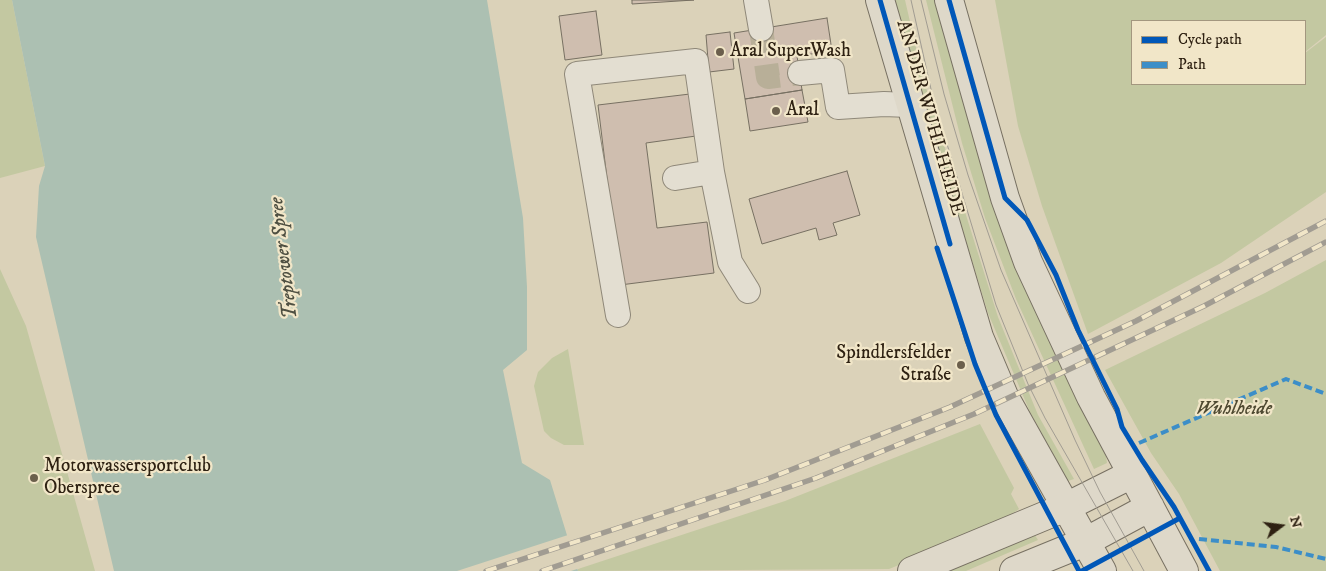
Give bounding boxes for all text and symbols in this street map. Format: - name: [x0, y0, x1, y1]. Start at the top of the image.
- street label: AN DER WUHLHEIDE: [890, 18, 968, 218]
- legend: [1131, 20, 1306, 85]
- text: Cycle path: [1178, 30, 1242, 49]
- place label: Aral SuperWash: [730, 41, 851, 63]
- marker: Aral SuperWash: [714, 46, 726, 58]
- text: Path: [1178, 55, 1206, 74]
- place label: Aral: [786, 100, 819, 122]
- marker: Aral: [770, 105, 782, 117]
- water label: Treptower Spree: [266, 196, 304, 320]
- place label: Spindlersfelder Straße: [836, 343, 951, 387]
- marker: Spindlersfelder Straße: [955, 359, 967, 371]
- park label: Wuhlheide: [1196, 399, 1272, 421]
- place label: Motorwassersportclub Oberspree: [44, 456, 211, 500]
- marker: Motorwassersportclub Oberspree: [28, 472, 40, 484]
- north arrow: [1256, 501, 1306, 551]
- text: N: [1285, 514, 1306, 530]

